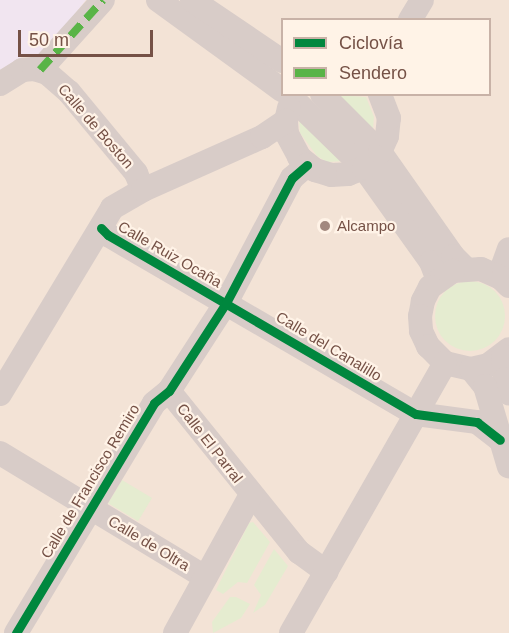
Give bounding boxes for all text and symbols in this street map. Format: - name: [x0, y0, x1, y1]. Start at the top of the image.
- scale bar: [21, 18, 156, 56]
- legend: [281, 18, 491, 96]
- text: 50 m: [29, 30, 69, 50]
- text: Ciclovía: [339, 33, 403, 53]
- text: Sendero: [339, 63, 407, 83]
- street label: Calle de Boston: [54, 80, 138, 172]
- street label: Calle Ruiz Ocaña: [115, 217, 225, 291]
- place label: Alcampo: [337, 217, 395, 235]
- marker: Alcampo: [318, 219, 332, 233]
- street label: Calle del Canalillo: [273, 307, 385, 385]
- street label: Calle El Parral: [173, 400, 247, 486]
- street label: Calle de Francisco Remiro: [37, 401, 143, 561]
- street label: Calle de Oltra: [105, 512, 193, 574]

